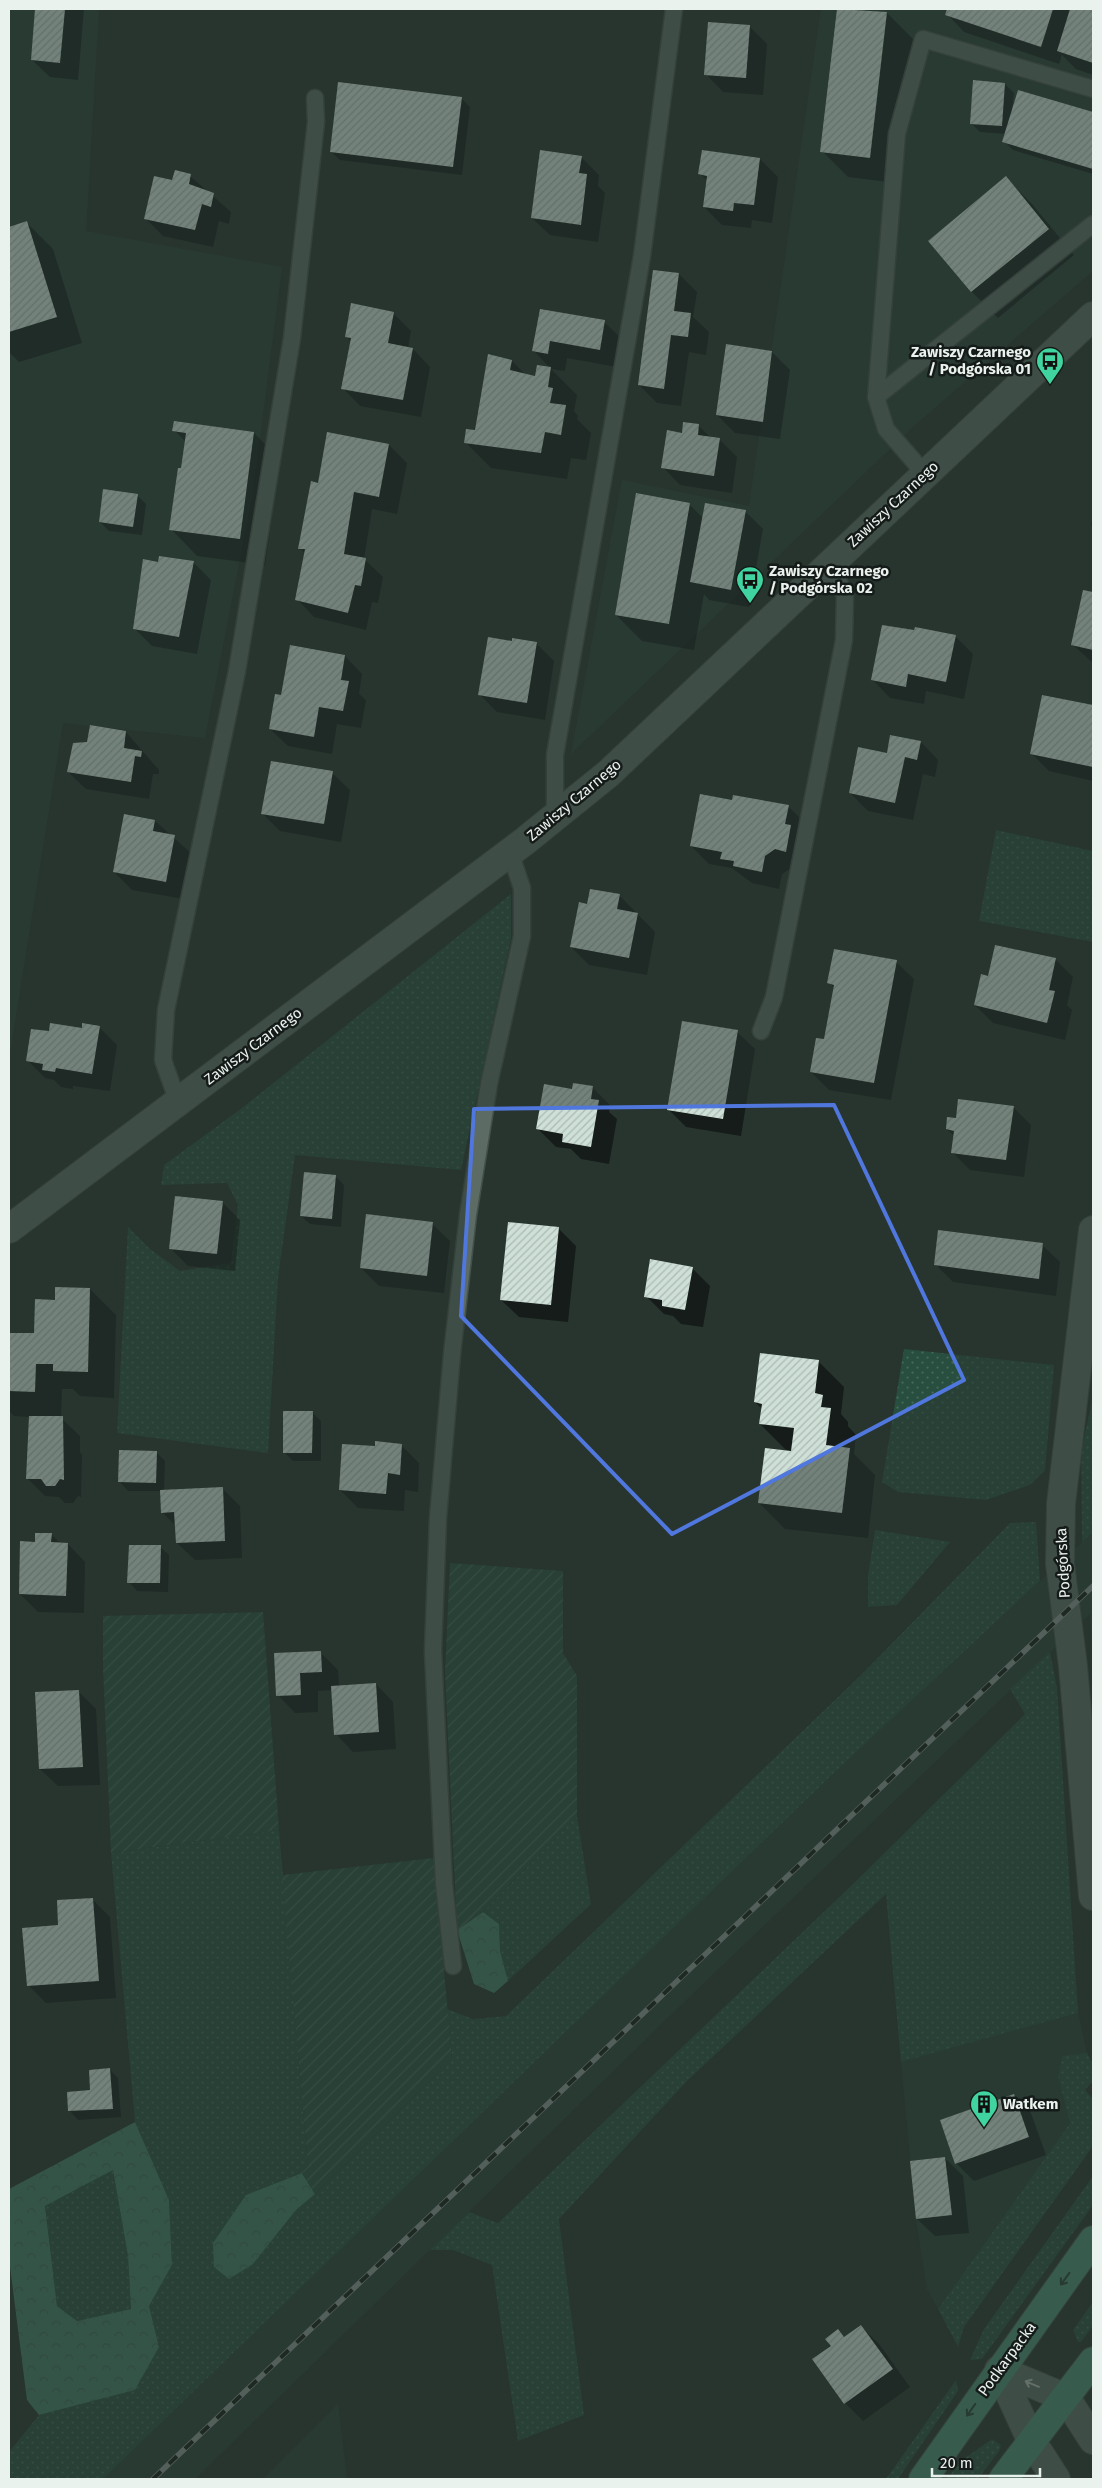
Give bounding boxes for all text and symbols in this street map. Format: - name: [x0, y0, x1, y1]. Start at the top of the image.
- place label: Zawiszy Czarnego / Podgórska 01: [911, 343, 1031, 378]
- bus stop icon: Zawiszy Czarnego / Podgórska 01: [1035, 346, 1065, 385]
- street label: Zawiszy Czarnego: [844, 457, 942, 551]
- place label: Zawiszy Czarnego / Podgórska 02: [769, 562, 889, 597]
- bus stop icon: Zawiszy Czarnego / Podgórska 02: [735, 565, 765, 604]
- street label: Zawiszy Czarnego: [523, 755, 625, 845]
- street label: Zawiszy Czarnego: [201, 1003, 305, 1089]
- street label: Podgórska: [1052, 1527, 1074, 1599]
- building icon: Watkem: [969, 2089, 999, 2128]
- place label: Watkem: [1003, 2095, 1058, 2113]
- one-way arrow: [1059, 2272, 1070, 2285]
- street label: Podkarpacka: [974, 2318, 1040, 2400]
- one-way arrow: [1025, 2378, 1040, 2388]
- one-way arrow: [966, 2402, 976, 2416]
- scale bar: [932, 2446, 1040, 2478]
- text: 20 m: [940, 2454, 973, 2472]

